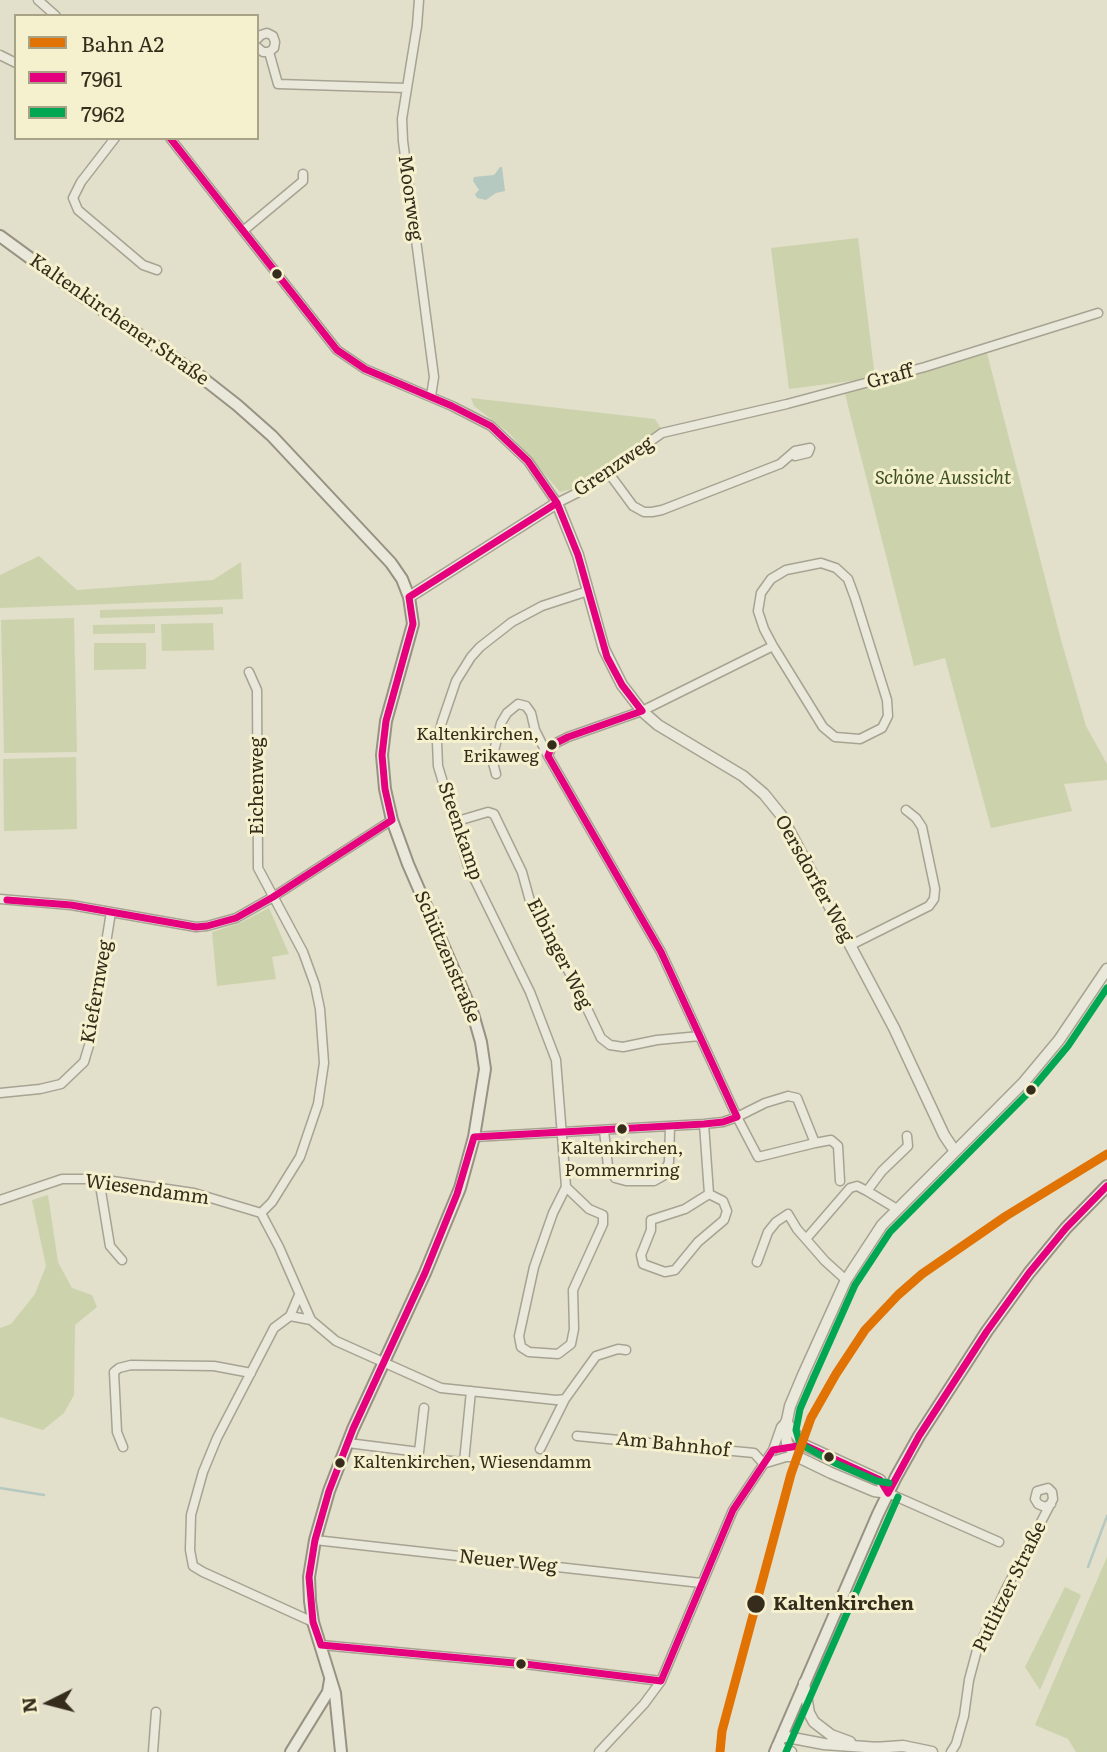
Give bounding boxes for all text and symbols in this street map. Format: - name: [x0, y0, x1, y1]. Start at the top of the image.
- legend: [14, 14, 259, 140]
- text: Bahn A2: [81, 27, 164, 58]
- text: 7961: [81, 62, 122, 93]
- text: 7962: [81, 97, 125, 128]
- street label: Moorweg: [393, 154, 427, 242]
- street label: Kaltenkirchener Straße: [25, 249, 213, 391]
- unlabelled marker: [270, 267, 284, 281]
- street label: Graff: [864, 360, 916, 394]
- street label: Grenzweg: [570, 432, 658, 502]
- park label: Schöne Aussicht: [875, 467, 1011, 489]
- place label: Kaltenkirchen, Erikaweg: [416, 725, 539, 765]
- street label: Eichenweg: [246, 737, 268, 835]
- marker: Kaltenkirchen, Erikaweg: [545, 738, 559, 752]
- street label: Steenkamp: [433, 779, 487, 883]
- street label: Oersdorfer Weg: [770, 811, 858, 947]
- street label: Schützenstraße: [409, 888, 485, 1026]
- street label: Elbinger Weg: [521, 895, 597, 1013]
- street label: Kiefernweg: [77, 938, 117, 1046]
- unlabelled marker: [1024, 1083, 1038, 1097]
- marker: Kaltenkirchen, Pommernring: [615, 1122, 629, 1136]
- place label: Kaltenkirchen, Pommernring: [561, 1139, 683, 1179]
- street label: Wiesendamm: [83, 1170, 211, 1210]
- street label: Am Bahnhof: [615, 1428, 731, 1462]
- unlabelled marker: [822, 1450, 836, 1464]
- place label: Kaltenkirchen, Wiesendamm: [353, 1453, 591, 1473]
- marker: Kaltenkirchen, Wiesendamm: [333, 1456, 347, 1470]
- street label: Putlitzer Straße: [969, 1518, 1051, 1656]
- street label: Neuer Weg: [458, 1546, 558, 1578]
- marker: Kaltenkirchen: [745, 1593, 767, 1615]
- place label: Kaltenkirchen: [773, 1593, 914, 1615]
- unlabelled marker: [514, 1657, 528, 1671]
- north arrow: [14, 1668, 84, 1738]
- text: N: [13, 1696, 43, 1715]

